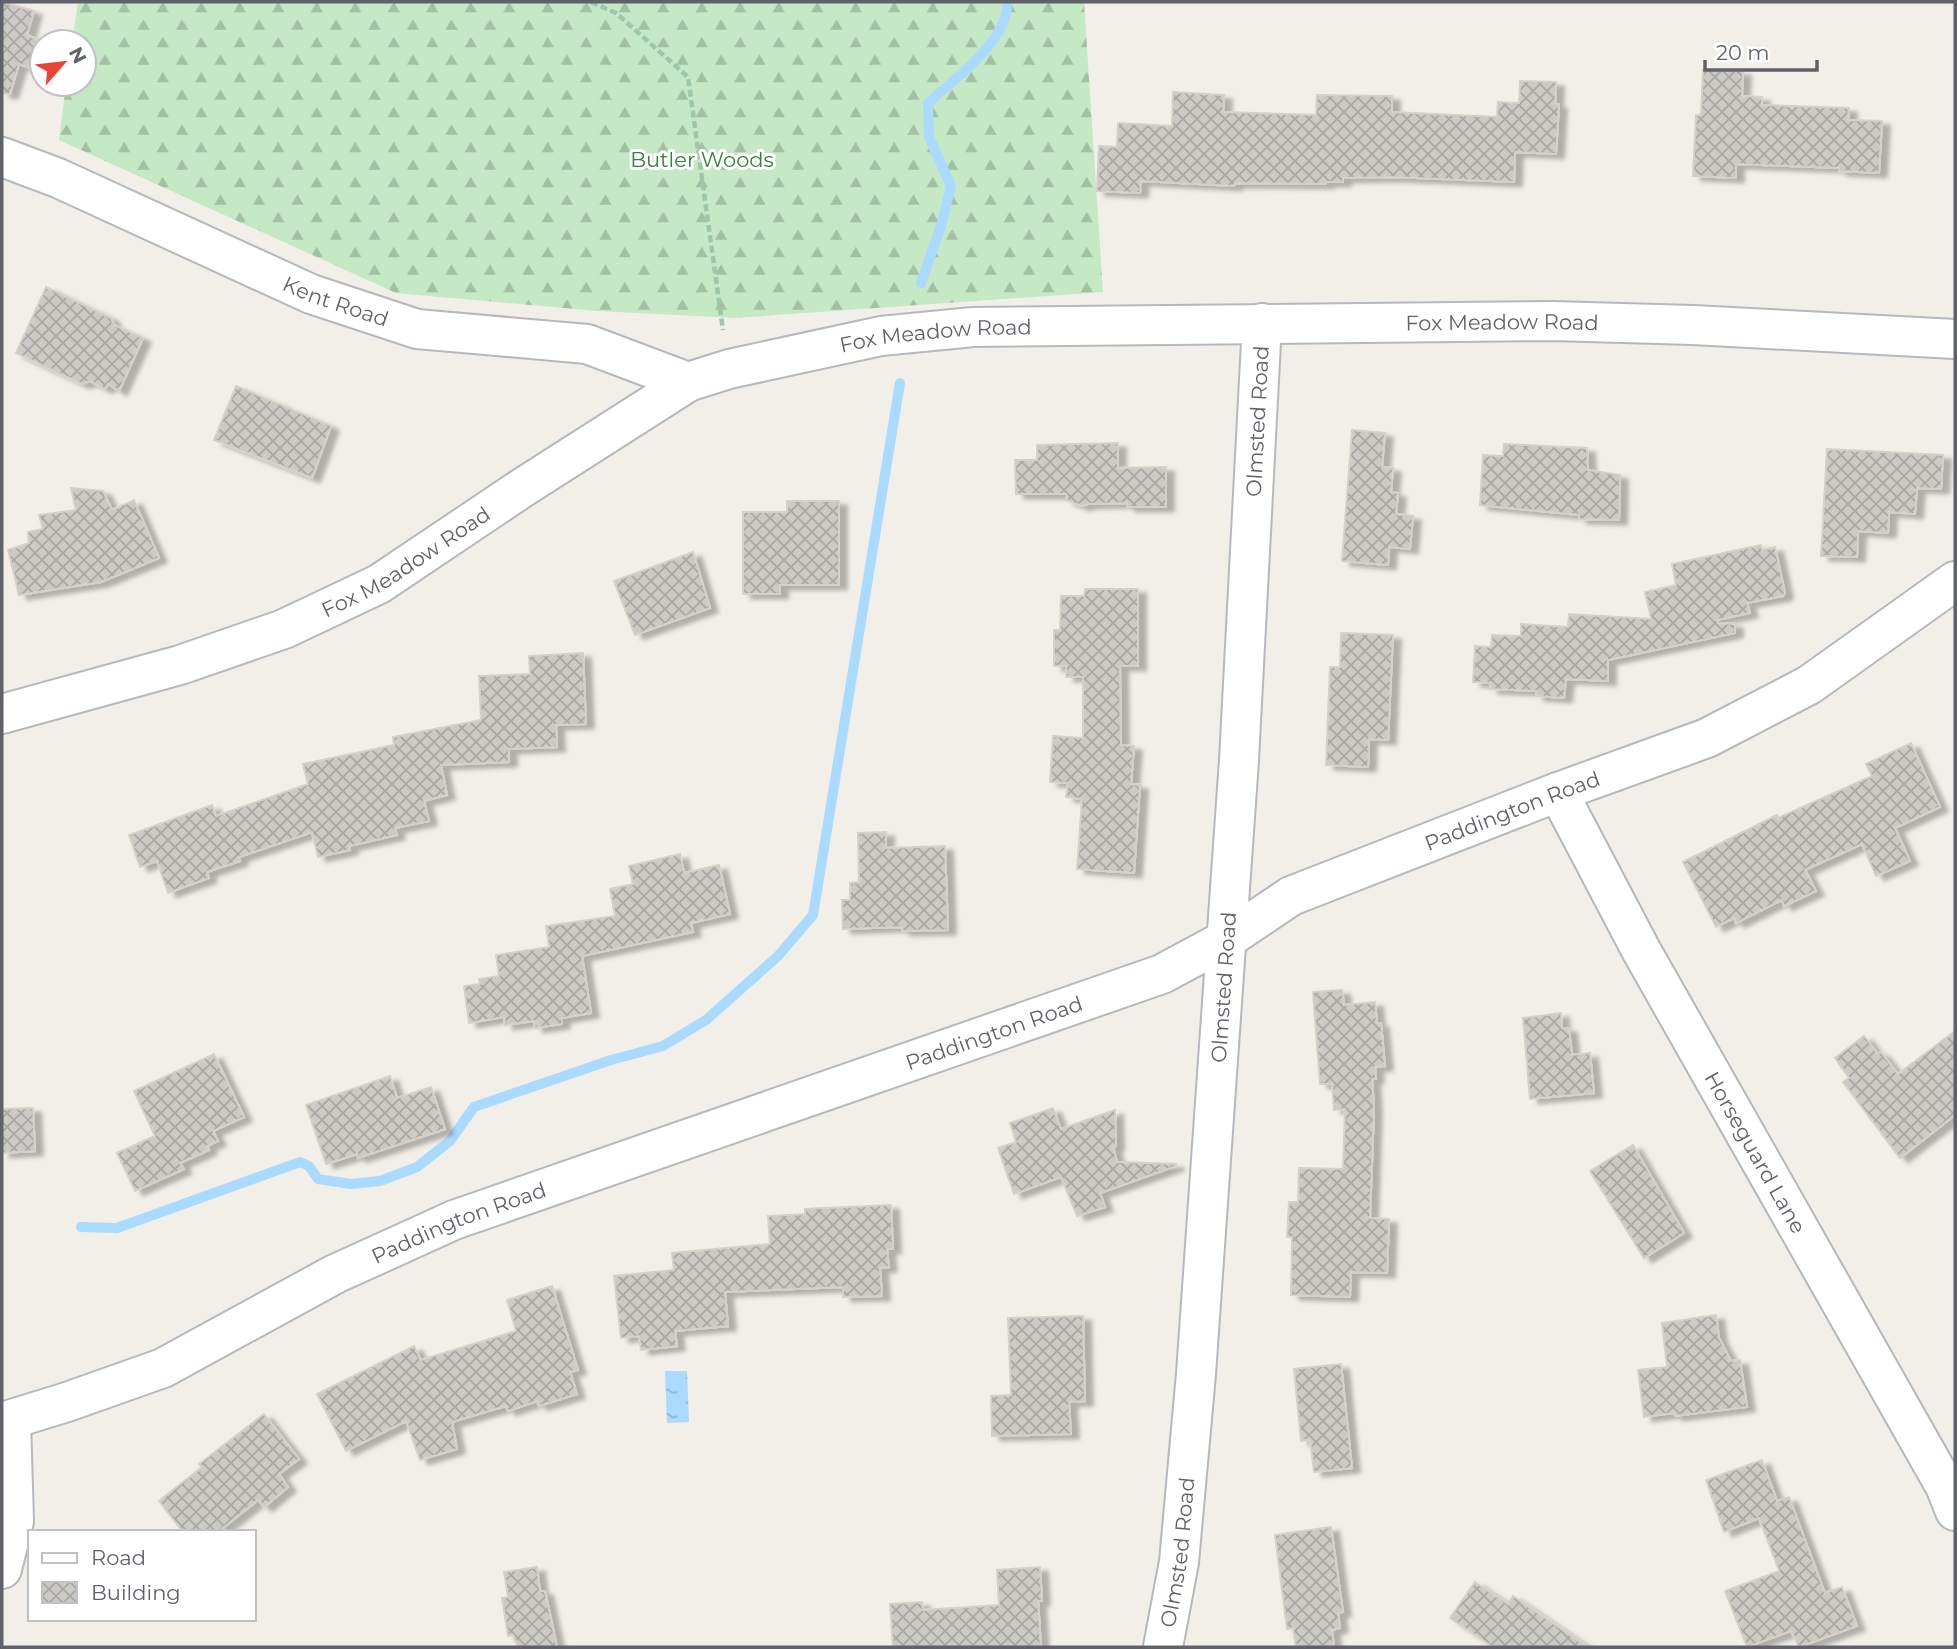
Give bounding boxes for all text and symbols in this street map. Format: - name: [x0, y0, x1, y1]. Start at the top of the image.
- north arrow: [28, 28, 98, 98]
- scale bar: [1705, 28, 1817, 72]
- text: 20 m: [1716, 40, 1770, 65]
- text: N: [64, 43, 91, 67]
- park label: Butler Woods: [630, 147, 774, 172]
- street label: Kent Road: [279, 270, 392, 331]
- street label: Fox Meadow Road: [1405, 308, 1599, 335]
- street label: Fox Meadow Road: [837, 314, 1032, 357]
- street label: Olmsted Road: [1240, 345, 1273, 497]
- street label: Fox Meadow Road: [317, 501, 495, 622]
- street label: Paddington Road: [1421, 765, 1603, 855]
- street label: Olmsted Road: [1205, 911, 1241, 1064]
- street label: Paddington Road: [902, 990, 1086, 1075]
- street label: Horseguard Lane: [1700, 1067, 1811, 1238]
- street label: Paddington Road: [367, 1177, 549, 1268]
- street label: Olmsted Road: [1154, 1476, 1199, 1629]
- legend: [28, 1530, 256, 1621]
- text: Road: [91, 1545, 146, 1570]
- text: Building: [91, 1580, 181, 1605]

